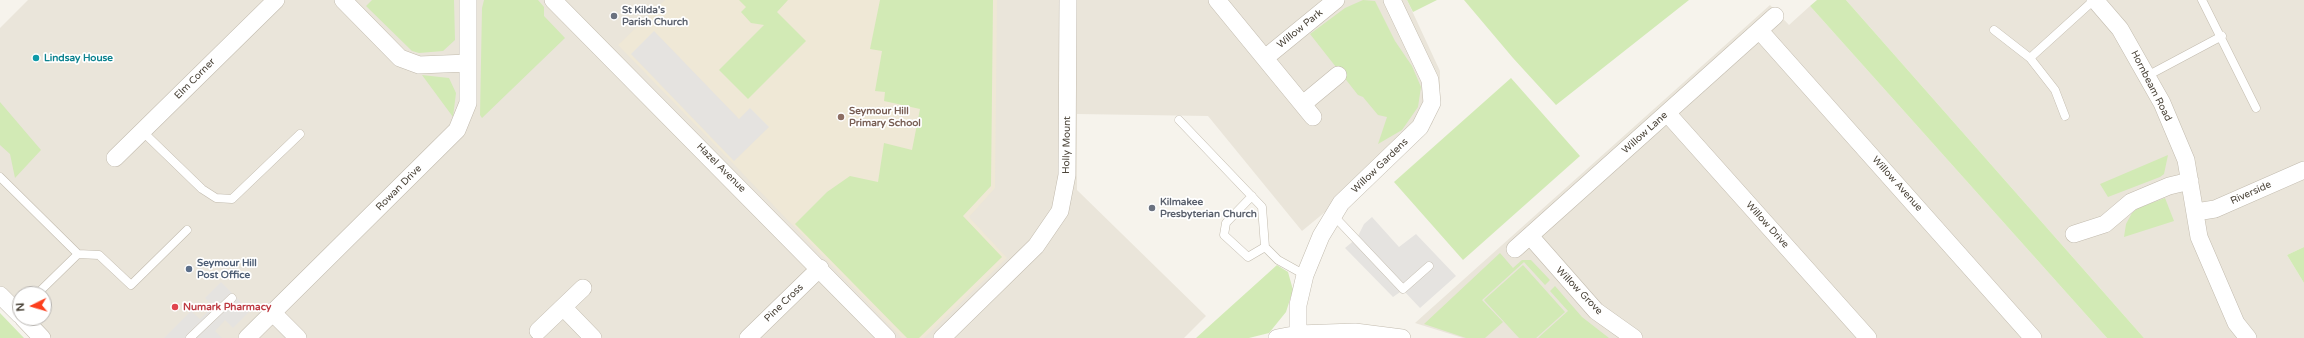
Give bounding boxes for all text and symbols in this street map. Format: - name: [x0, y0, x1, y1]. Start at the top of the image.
- place label: St Kilda's Parish Church: [622, 4, 688, 28]
- street label: Willow Park: [1275, 7, 1325, 51]
- marker: St Kilda's Parish Church: [609, 11, 619, 21]
- street label: Hornbeam Road: [2128, 49, 2174, 123]
- place label: Lindsay House: [44, 52, 113, 64]
- marker: Lindsay House: [31, 53, 41, 63]
- street label: Elm Corner: [172, 56, 218, 102]
- place label: Seymour Hill Primary School: [849, 105, 921, 128]
- street label: Willow Lane: [1620, 109, 1670, 157]
- marker: Seymour Hill Primary School: [836, 112, 846, 122]
- street label: Holly Mount: [1060, 116, 1074, 174]
- street label: Willow Gardens: [1349, 136, 1411, 196]
- street label: Hazel Avenue: [694, 141, 748, 195]
- street label: Willow Avenue: [1869, 154, 1925, 214]
- street label: Rowan Drive: [374, 163, 424, 213]
- street label: Riverside: [2229, 179, 2273, 207]
- place label: Kilmakee Presbyterian Church: [1160, 196, 1257, 220]
- street label: Willow Drive: [1743, 199, 1791, 251]
- marker: Kilmakee Presbyterian Church: [1147, 203, 1157, 213]
- place label: Seymour Hill Post Office: [197, 257, 257, 280]
- marker: Seymour Hill Post Office: [184, 264, 194, 274]
- street label: Willow Grove: [1553, 264, 1605, 318]
- street label: Pine Cross: [762, 281, 806, 325]
- north arrow: [12, 286, 52, 326]
- place label: Numark Pharmacy: [183, 301, 271, 313]
- text: N: [14, 302, 27, 312]
- marker: Numark Pharmacy: [170, 302, 180, 312]

